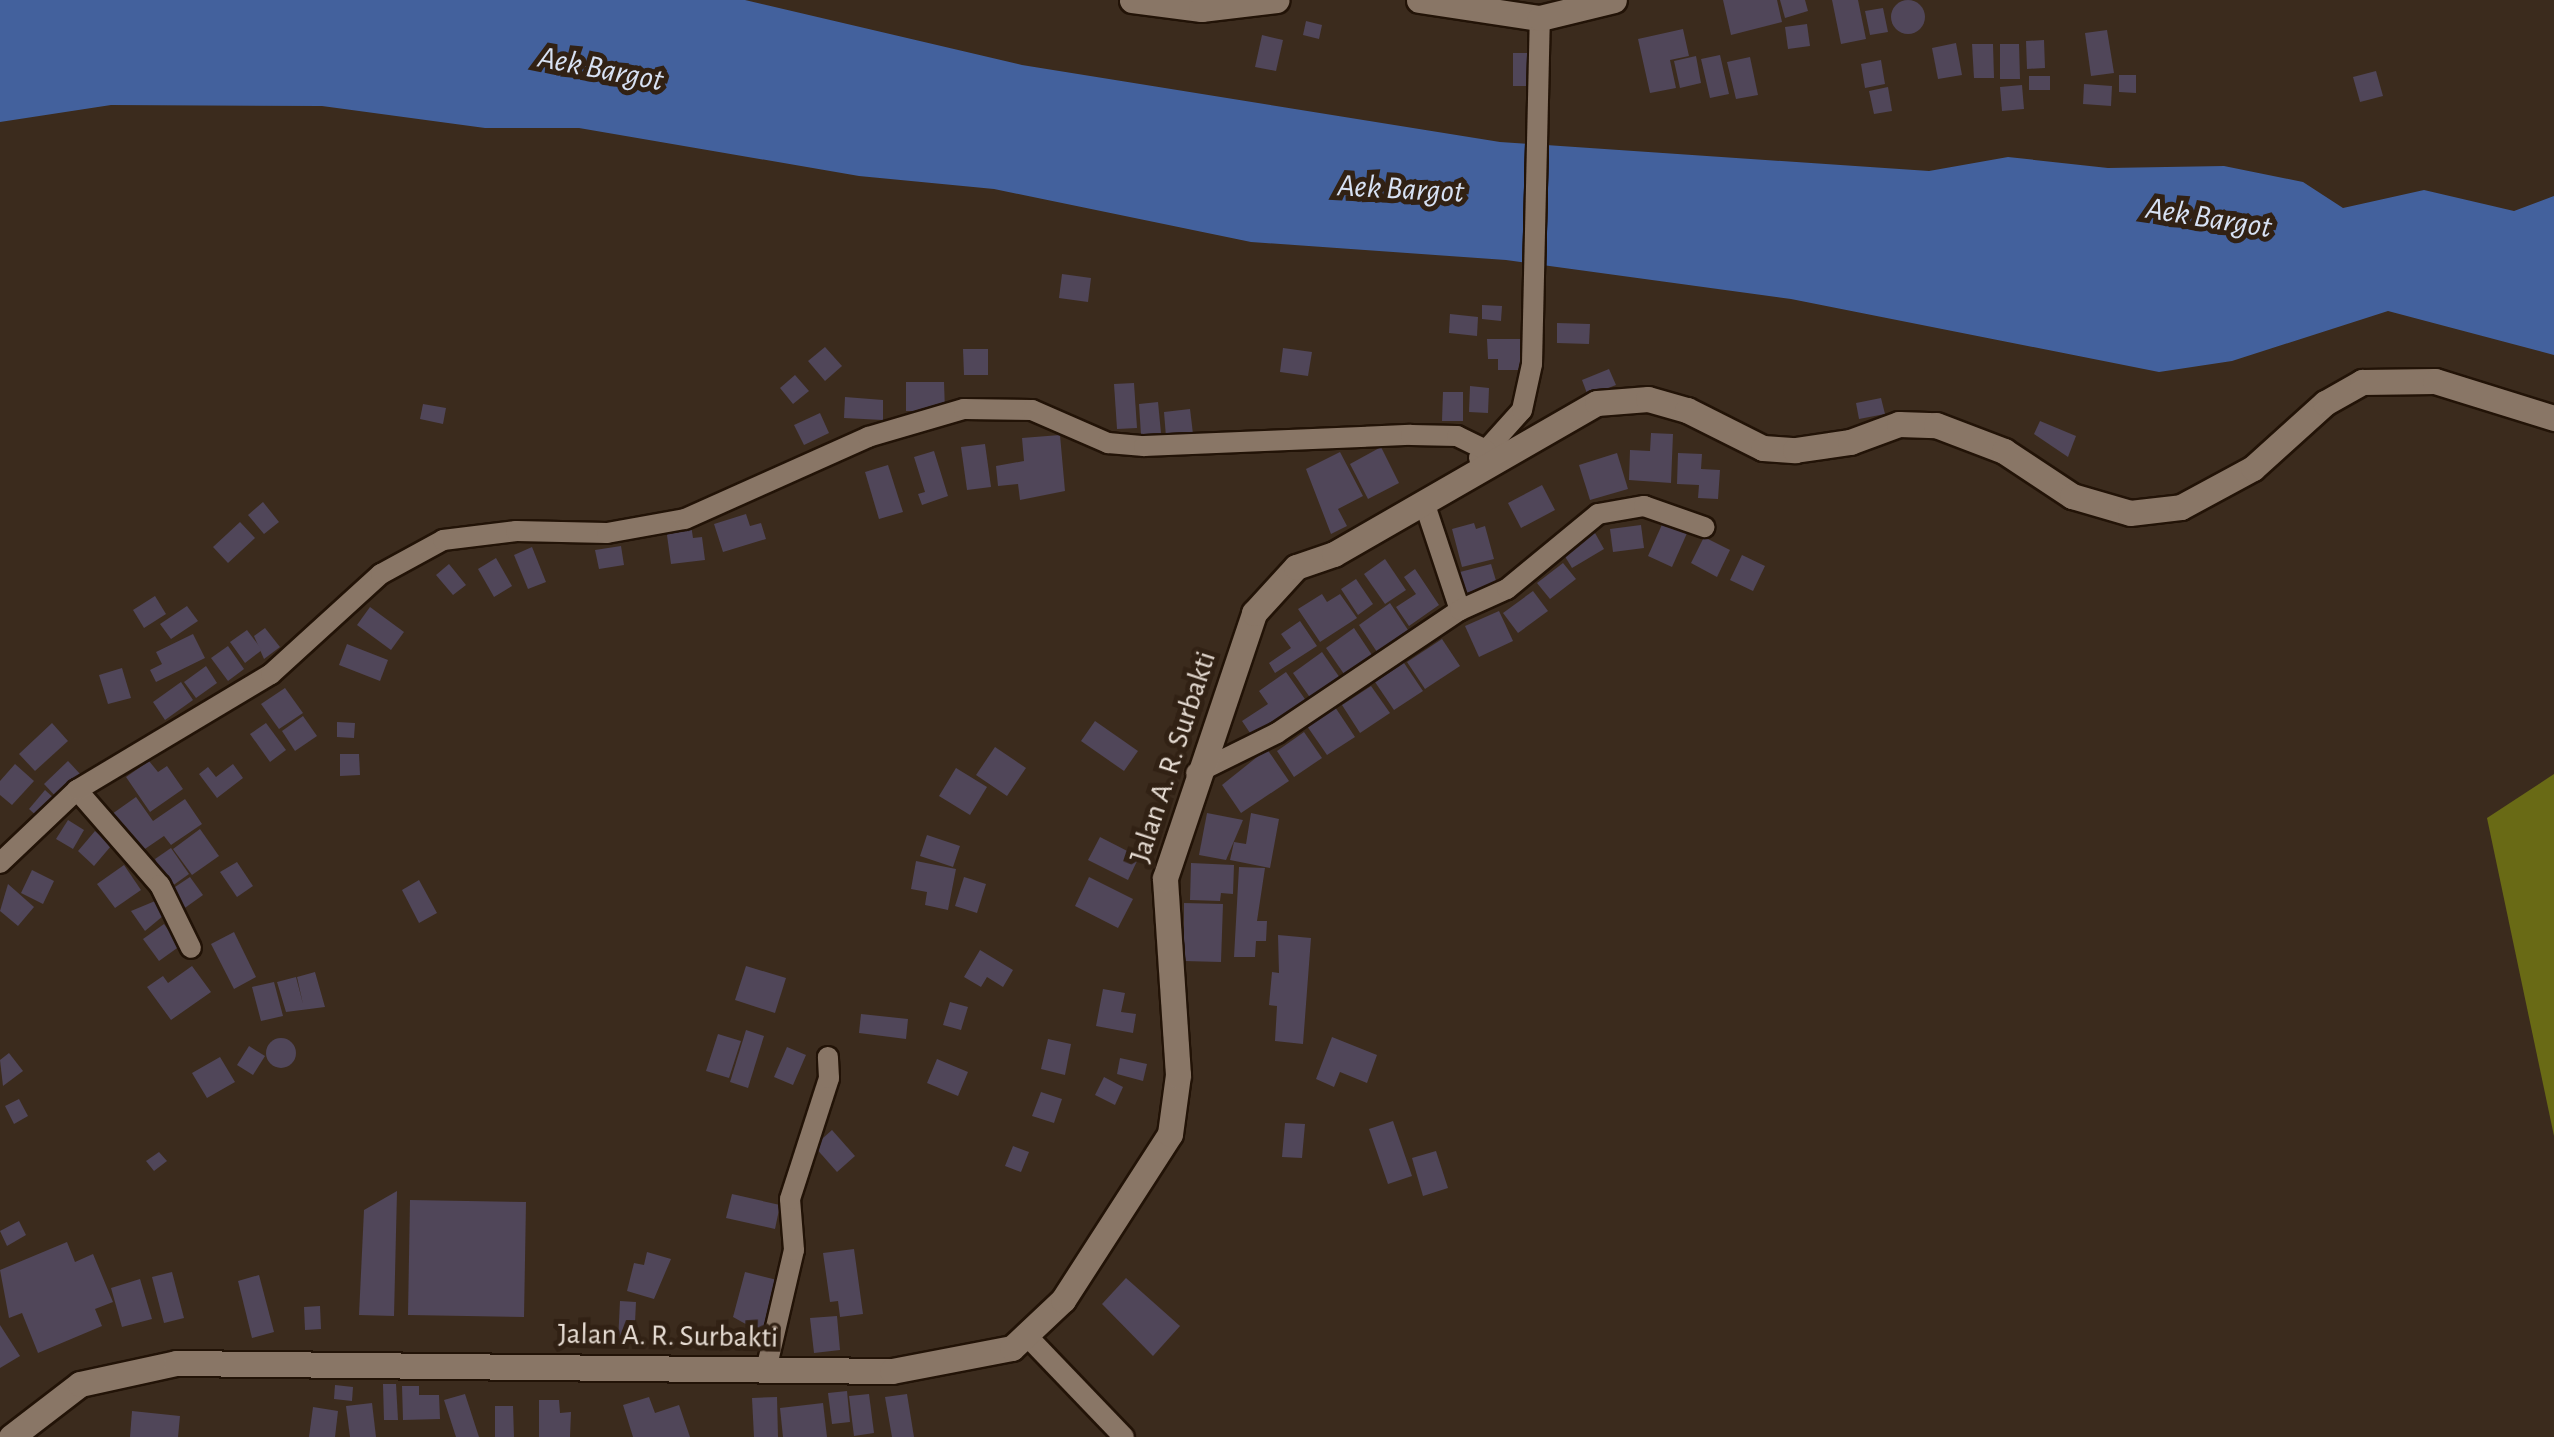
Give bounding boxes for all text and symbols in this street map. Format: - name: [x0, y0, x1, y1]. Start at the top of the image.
- water label: Aek Bargot: [535, 38, 667, 100]
- water label: Aek Bargot: [1337, 167, 1465, 211]
- water label: Aek Bargot: [2143, 189, 2275, 247]
- street label: Jalan A. R. Surbakti: [1122, 647, 1224, 867]
- street label: Jalan A. R. Surbakti: [558, 1316, 778, 1356]

